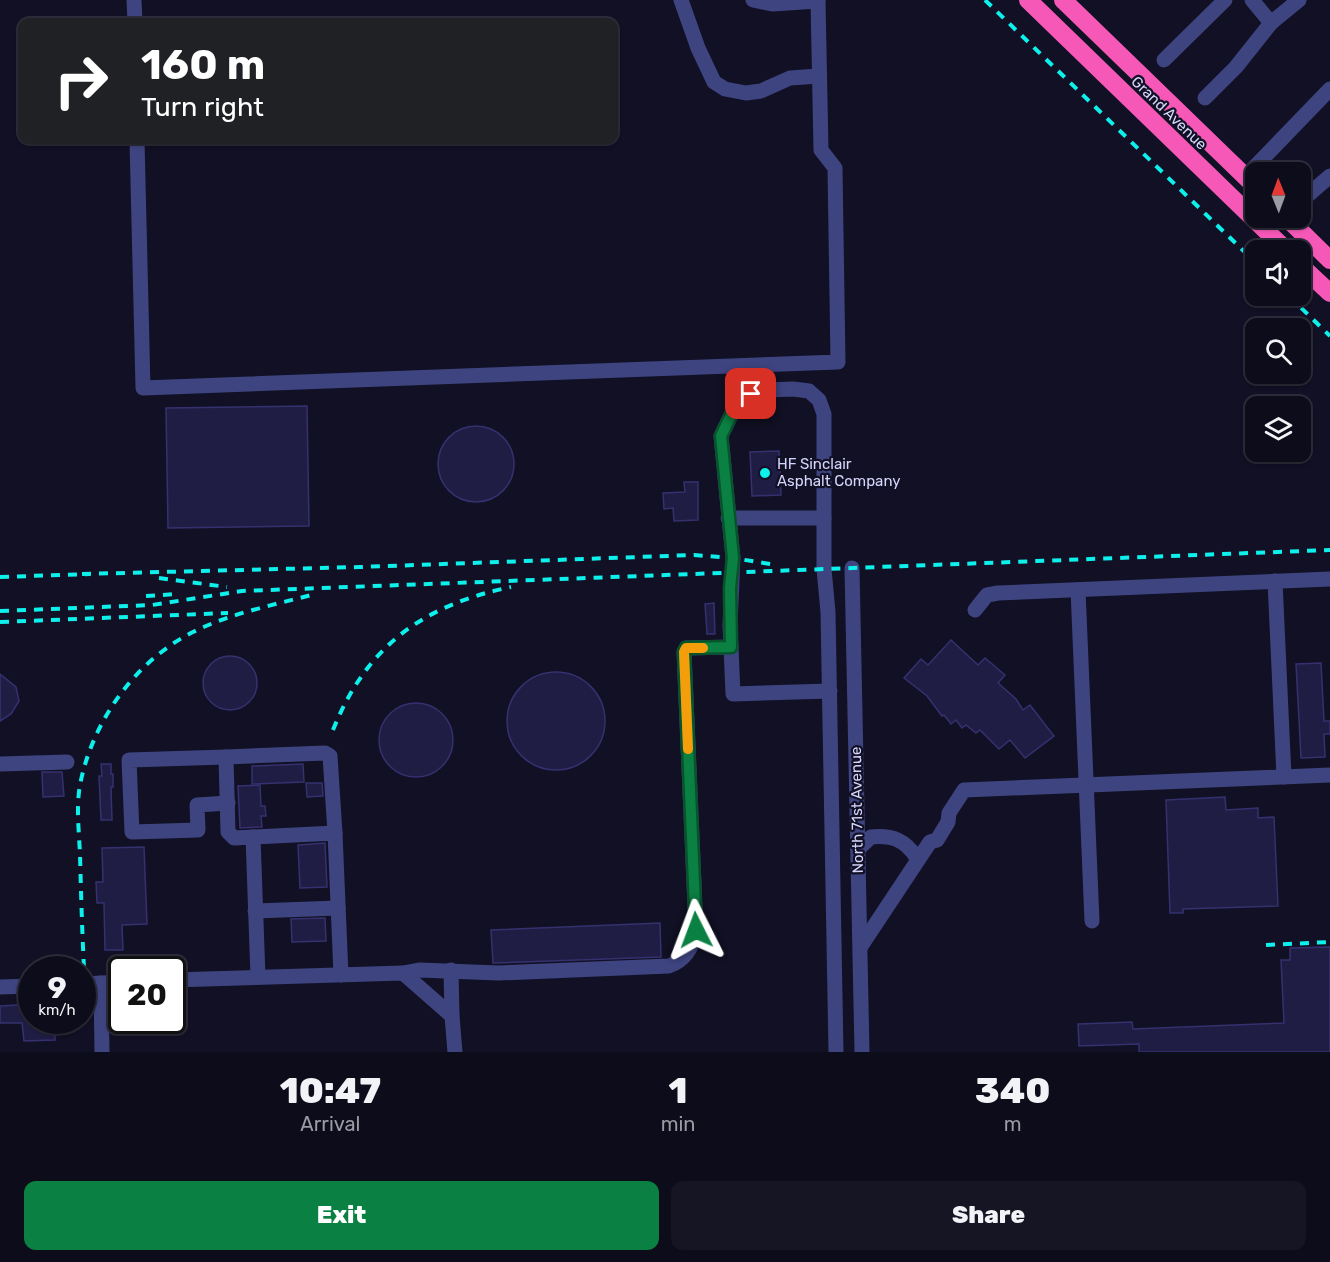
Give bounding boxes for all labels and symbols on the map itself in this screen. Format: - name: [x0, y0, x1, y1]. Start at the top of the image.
- street label: Grand Avenue: [1128, 73, 1210, 153]
- north arrow: [1245, 162, 1311, 228]
- pin: [725, 368, 776, 419]
- place label: HF Sinclair Asphalt Company: [777, 455, 901, 490]
- marker: HF Sinclair Asphalt Company: [758, 466, 772, 480]
- street label: North 71st Avenue: [847, 746, 867, 874]
- position arrow: [664, 898, 728, 962]
- speed limit sign: 20: [108, 956, 186, 1034]

